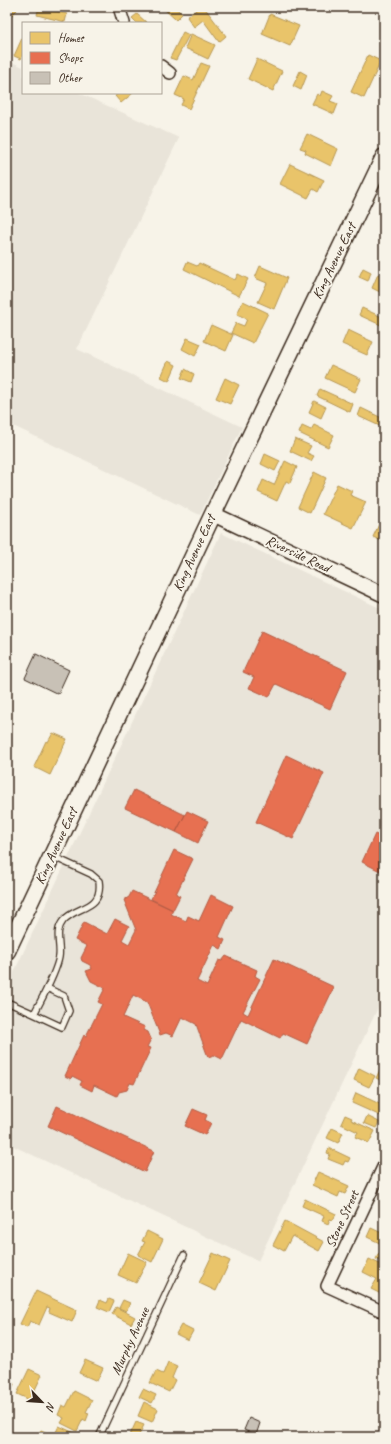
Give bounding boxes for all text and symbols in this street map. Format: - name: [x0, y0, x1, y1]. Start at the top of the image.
- legend: [22, 22, 162, 94]
- text: Homes: [58, 30, 85, 46]
- text: Shops: [58, 50, 83, 66]
- text: Other: [58, 70, 84, 86]
- street label: King Avenue East: [308, 218, 361, 302]
- street label: King Avenue East: [169, 510, 220, 594]
- street label: Riverside Road: [263, 532, 335, 577]
- street label: King Avenue East: [31, 803, 82, 887]
- street label: Stone Street: [321, 1186, 363, 1250]
- street label: Murphy Avenue: [107, 1303, 154, 1377]
- north arrow: [22, 1382, 62, 1422]
- text: N: [42, 1400, 59, 1414]

